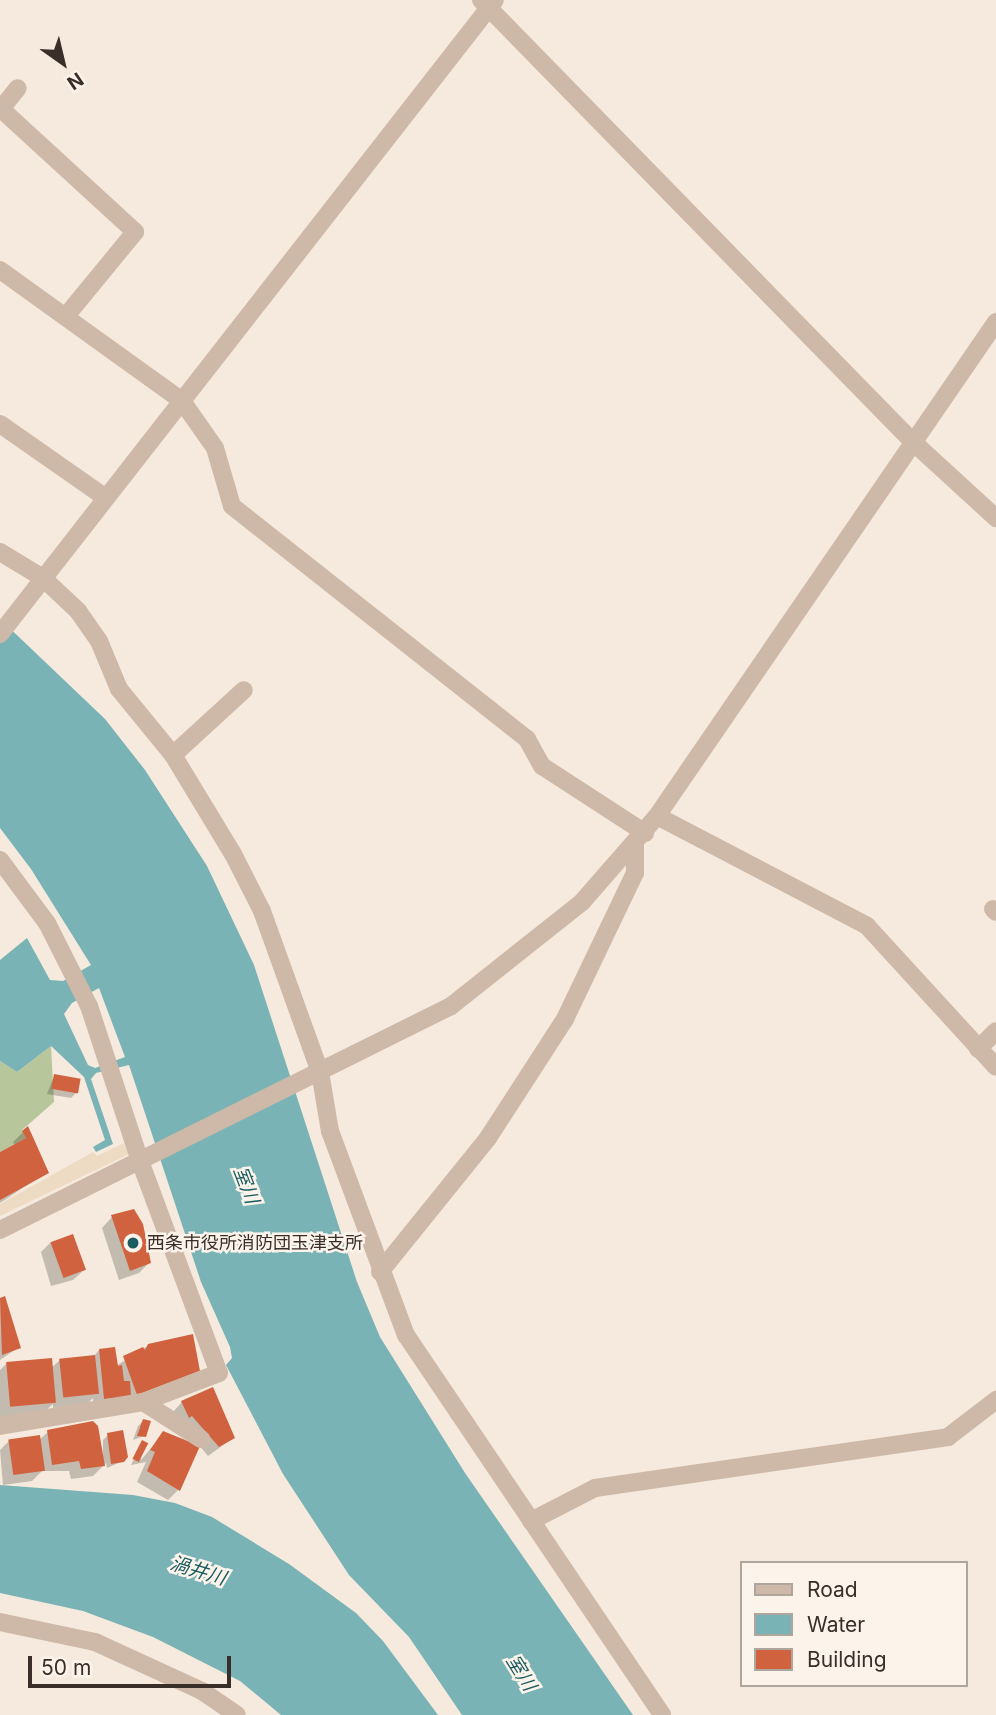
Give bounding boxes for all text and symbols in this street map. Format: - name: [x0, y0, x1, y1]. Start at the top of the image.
- north arrow: [28, 28, 98, 98]
- text: N: [63, 67, 87, 94]
- water label: 室川: [229, 1163, 263, 1207]
- place label: 西条市役所消防団玉津支所: [147, 1232, 363, 1254]
- marker: 西条市役所消防団玉津支所: [125, 1235, 141, 1251]
- water label: 渦井川: [167, 1552, 229, 1590]
- legend: [740, 1561, 968, 1687]
- text: Road: [807, 1577, 858, 1602]
- text: Water: [807, 1612, 865, 1637]
- scale bar: [32, 1642, 234, 1686]
- text: Building: [807, 1647, 887, 1672]
- water label: 室川: [501, 1651, 541, 1695]
- text: 50 m: [41, 1655, 91, 1680]

